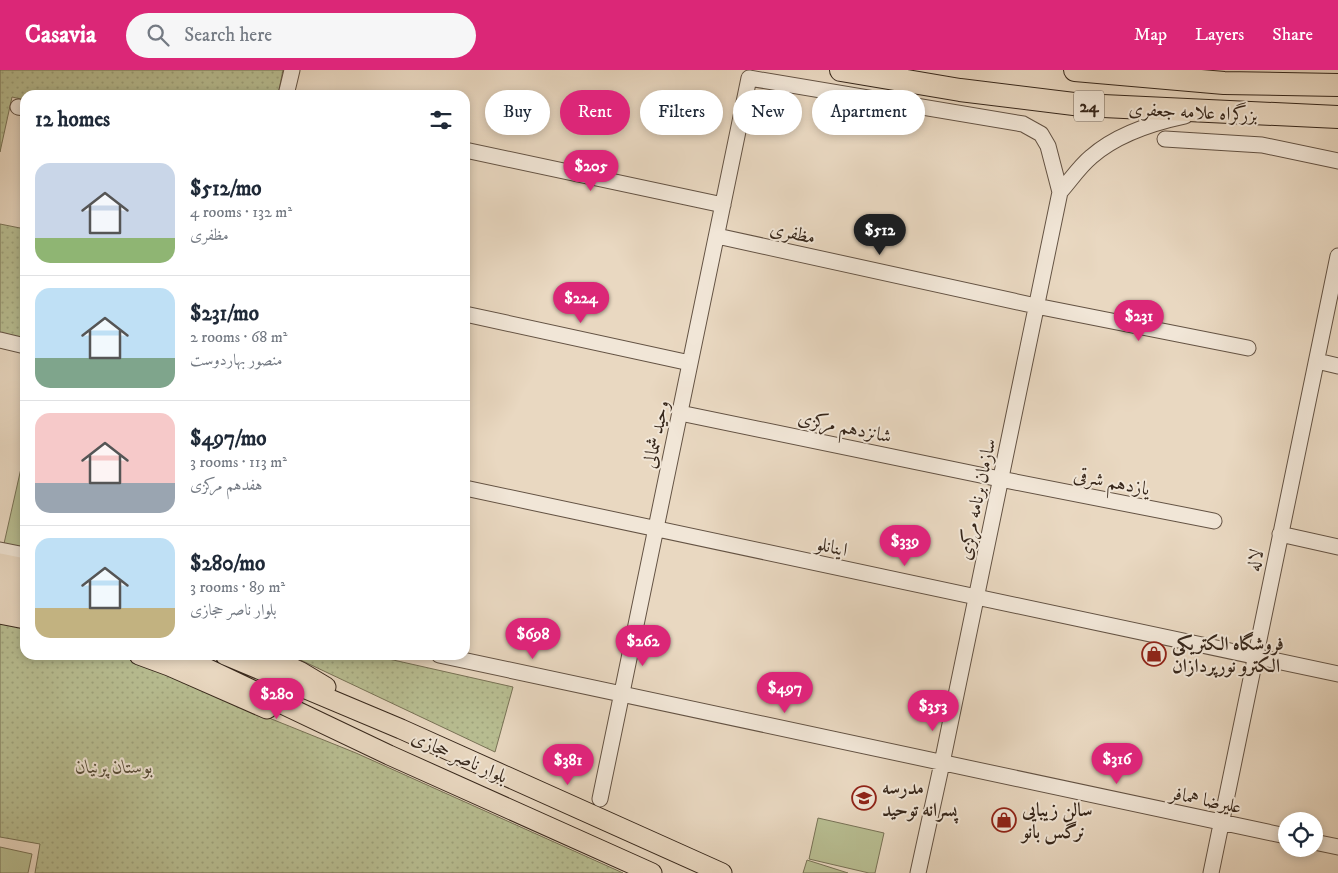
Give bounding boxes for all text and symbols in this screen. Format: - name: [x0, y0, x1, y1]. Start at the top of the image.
- search box: [126, 13, 476, 58]
- text: Casavia: [25, 20, 96, 50]
- icon: search: [144, 21, 172, 49]
- text: Search here: [184, 24, 272, 47]
- text: Map: [1134, 24, 1167, 46]
- text: Layers: [1195, 24, 1244, 46]
- text: Share: [1272, 24, 1313, 46]
- chip: Buy: [485, 90, 550, 135]
- chip: Rent: [560, 90, 630, 135]
- chip: Filters: [640, 90, 723, 135]
- chip: New: [733, 90, 802, 135]
- chip: Apartment: [812, 90, 925, 135]
- road number: 24: [1074, 90, 1104, 122]
- street label: بزرگراه علامه جعفری: [1128, 96, 1259, 127]
- icon: filters: [427, 106, 455, 134]
- text: 12 homes: [35, 107, 110, 133]
- pin: $205: [561, 150, 621, 192]
- text: $205: [574, 156, 608, 176]
- text: $512/mo: [190, 176, 262, 202]
- icon: home: [75, 183, 135, 243]
- text: 4 rooms · 132 m²: [190, 202, 292, 222]
- pin: $512: [850, 214, 910, 256]
- street label: مظفری: [768, 217, 818, 250]
- text: $512: [865, 220, 895, 240]
- text: مظفری: [190, 225, 229, 245]
- pin: $224: [551, 282, 611, 324]
- text: $224: [564, 288, 598, 308]
- pin: $231: [1109, 300, 1169, 342]
- text: $231/mo: [190, 301, 259, 327]
- text: $231: [1125, 306, 1153, 326]
- icon: home: [75, 308, 135, 368]
- text: 2 rooms · 68 m²: [190, 327, 287, 347]
- text: منصور بهاردوست: [190, 350, 282, 370]
- street label: وحید شمالی: [638, 398, 675, 470]
- street label: شانزدهم مرکزی: [794, 406, 894, 454]
- text: $497/mo: [190, 426, 267, 452]
- icon: home: [75, 433, 135, 493]
- street label: سازمان برنامه مرکزی: [953, 436, 1003, 562]
- text: 3 rooms · 113 m²: [190, 452, 287, 472]
- street label: یازدهم شرقی: [1070, 464, 1153, 507]
- text: هفدهم مرکزی: [190, 475, 262, 495]
- pin: $339: [875, 524, 935, 567]
- text: $339: [891, 531, 919, 551]
- street label: اینانلو: [812, 532, 850, 562]
- street label: لاله: [1242, 547, 1269, 574]
- text: $280/mo: [190, 551, 265, 577]
- icon: home: [75, 558, 135, 618]
- text: 3 rooms · 89 m²: [190, 577, 285, 597]
- text: بلوار ناصر حجازی: [190, 600, 277, 620]
- pin: $698: [503, 618, 563, 660]
- text: $698: [516, 624, 550, 644]
- pin: $262: [613, 624, 673, 667]
- text: $262: [627, 631, 659, 651]
- place label: فروشگاه الکتریکی الکترو نورپردازان: [1172, 631, 1284, 678]
- shop icon: فروشگاه الکتریکی الکترو نورپردازان: [1141, 641, 1167, 667]
- pin: $497: [755, 672, 815, 714]
- pin: $280: [247, 678, 307, 720]
- text: $497: [768, 678, 802, 698]
- text: $280: [260, 684, 294, 704]
- pin: $353: [903, 690, 963, 732]
- text: $353: [919, 696, 947, 716]
- street label: بلوار ناصر حجازی: [408, 726, 511, 789]
- pin: $316: [1087, 742, 1147, 785]
- pin: $381: [538, 744, 598, 786]
- text: $316: [1103, 749, 1131, 769]
- text: $381: [554, 750, 582, 770]
- park label: بوستان پرنیان: [75, 756, 153, 779]
- place label: مدرسه پسرانه توحید: [882, 777, 959, 824]
- street label: علیرضا همافر: [1166, 781, 1243, 819]
- school or university icon: مدرسه پسرانه توحید: [851, 785, 877, 811]
- place label: سالن زیبایی نرگس بانو: [1020, 799, 1092, 845]
- shop icon: سالن زیبایی نرگس بانو: [991, 807, 1017, 833]
- map controls: [1278, 812, 1323, 857]
- button: locate: [1278, 812, 1323, 857]

